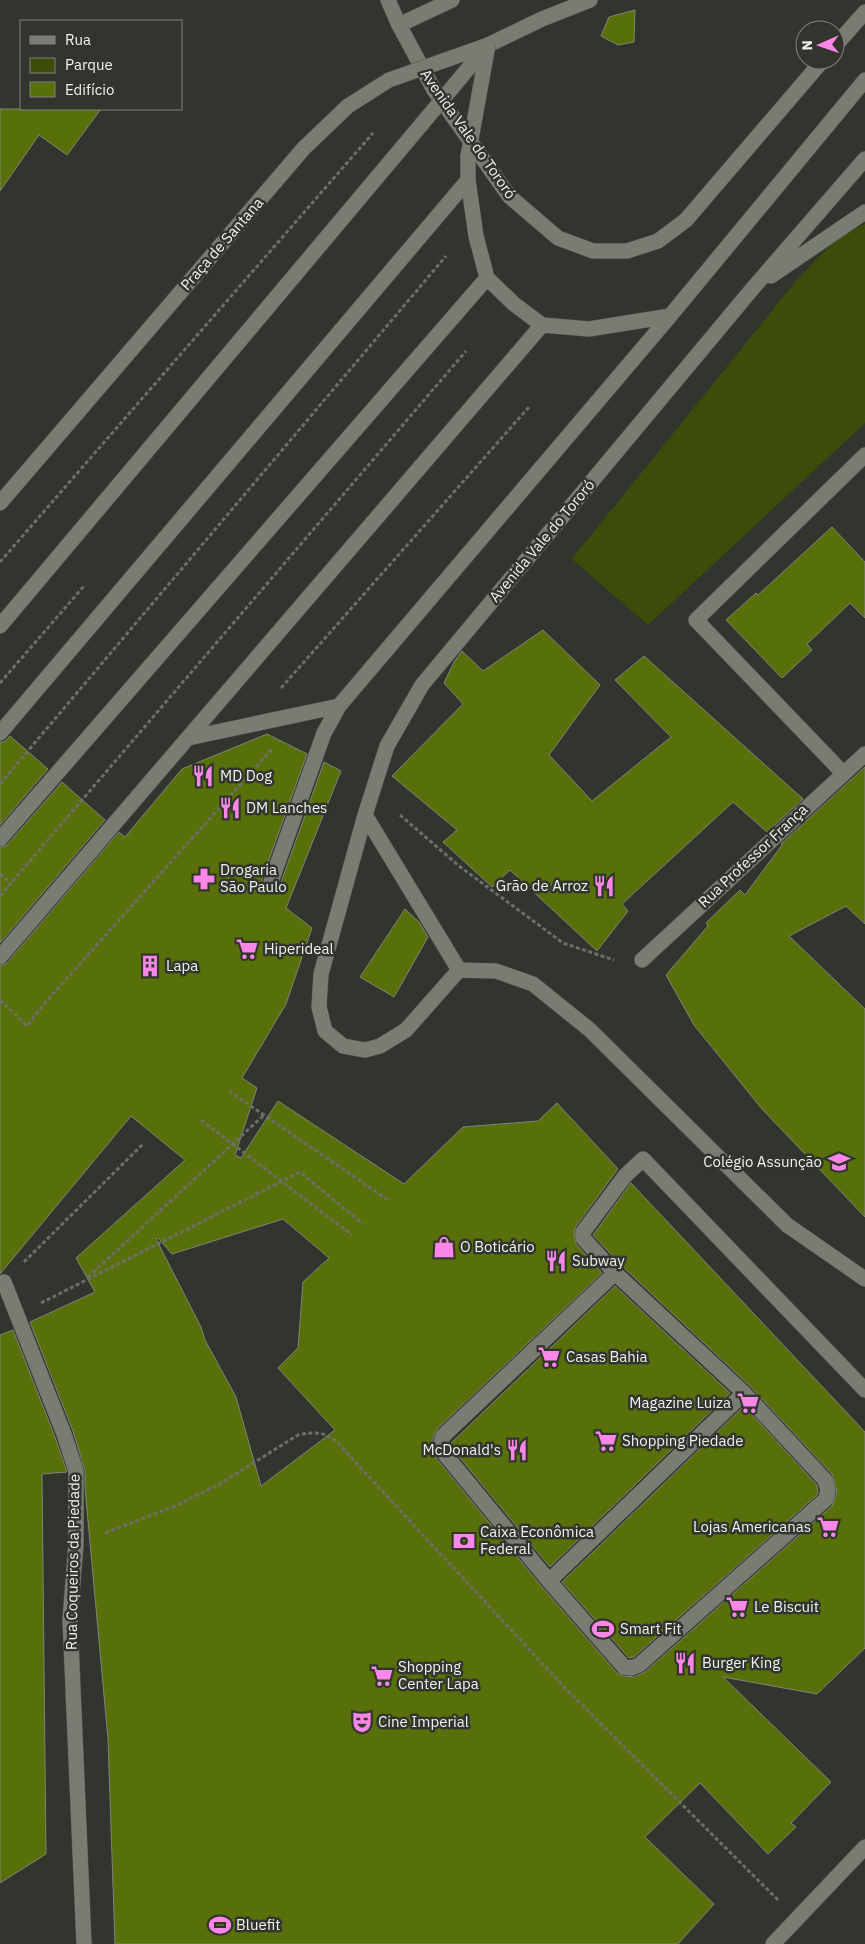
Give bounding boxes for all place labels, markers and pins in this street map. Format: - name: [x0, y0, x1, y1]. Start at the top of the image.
- restaurant icon: MD Dog: [190, 763, 216, 789]
- place label: MD Dog: [220, 766, 272, 785]
- restaurant icon: DM Lanches: [217, 795, 243, 821]
- place label: DM Lanches: [246, 798, 327, 817]
- place label: Drogaria São Paulo: [220, 860, 287, 896]
- pharmacy icon: Drogaria São Paulo: [191, 866, 217, 892]
- restaurant icon: Grão de Arroz: [591, 873, 617, 899]
- place label: Grão de Arroz: [496, 876, 588, 895]
- supermarket icon: Hiperideal: [234, 936, 260, 962]
- place label: Hiperideal: [264, 939, 334, 958]
- building icon: Lapa: [137, 953, 163, 979]
- place label: Lapa: [166, 956, 198, 975]
- school or university icon: Colégio Assunção: [826, 1149, 852, 1175]
- place label: Colégio Assunção: [703, 1152, 822, 1171]
- shop icon: O Boticário: [431, 1234, 457, 1260]
- place label: O Boticário: [460, 1237, 535, 1256]
- restaurant icon: Subway: [543, 1248, 569, 1274]
- place label: Subway: [572, 1251, 625, 1270]
- supermarket icon: Casas Bahia: [536, 1344, 562, 1370]
- place label: Casas Bahia: [566, 1347, 648, 1366]
- supermarket icon: Magazine Luiza: [735, 1390, 761, 1416]
- place label: Magazine Luiza: [629, 1393, 731, 1412]
- supermarket icon: Shopping Piedade: [593, 1428, 619, 1454]
- place label: Shopping Piedade: [622, 1431, 744, 1450]
- restaurant icon: McDonald's: [504, 1437, 530, 1463]
- place label: McDonald's: [423, 1440, 501, 1459]
- supermarket icon: Lojas Americanas: [815, 1514, 841, 1540]
- place label: Lojas Americanas: [693, 1517, 811, 1536]
- place label: Caixa Econômica Federal: [480, 1522, 594, 1558]
- bank icon: Caixa Econômica Federal: [451, 1528, 477, 1554]
- supermarket icon: Le Biscuit: [724, 1594, 750, 1620]
- place label: Le Biscuit: [754, 1597, 819, 1616]
- sports icon: Smart Fit: [590, 1616, 616, 1642]
- place label: Smart Fit: [620, 1619, 682, 1638]
- restaurant icon: Burger King: [672, 1650, 698, 1676]
- place label: Burger King: [702, 1653, 780, 1672]
- place label: Shopping Center Lapa: [398, 1657, 479, 1693]
- supermarket icon: Shopping Center Lapa: [369, 1663, 395, 1689]
- theatre icon: Cine Imperial: [349, 1709, 375, 1735]
- place label: Cine Imperial: [378, 1712, 469, 1731]
- sports icon: Bluefit: [207, 1912, 233, 1938]
- place label: Bluefit: [236, 1915, 280, 1934]

